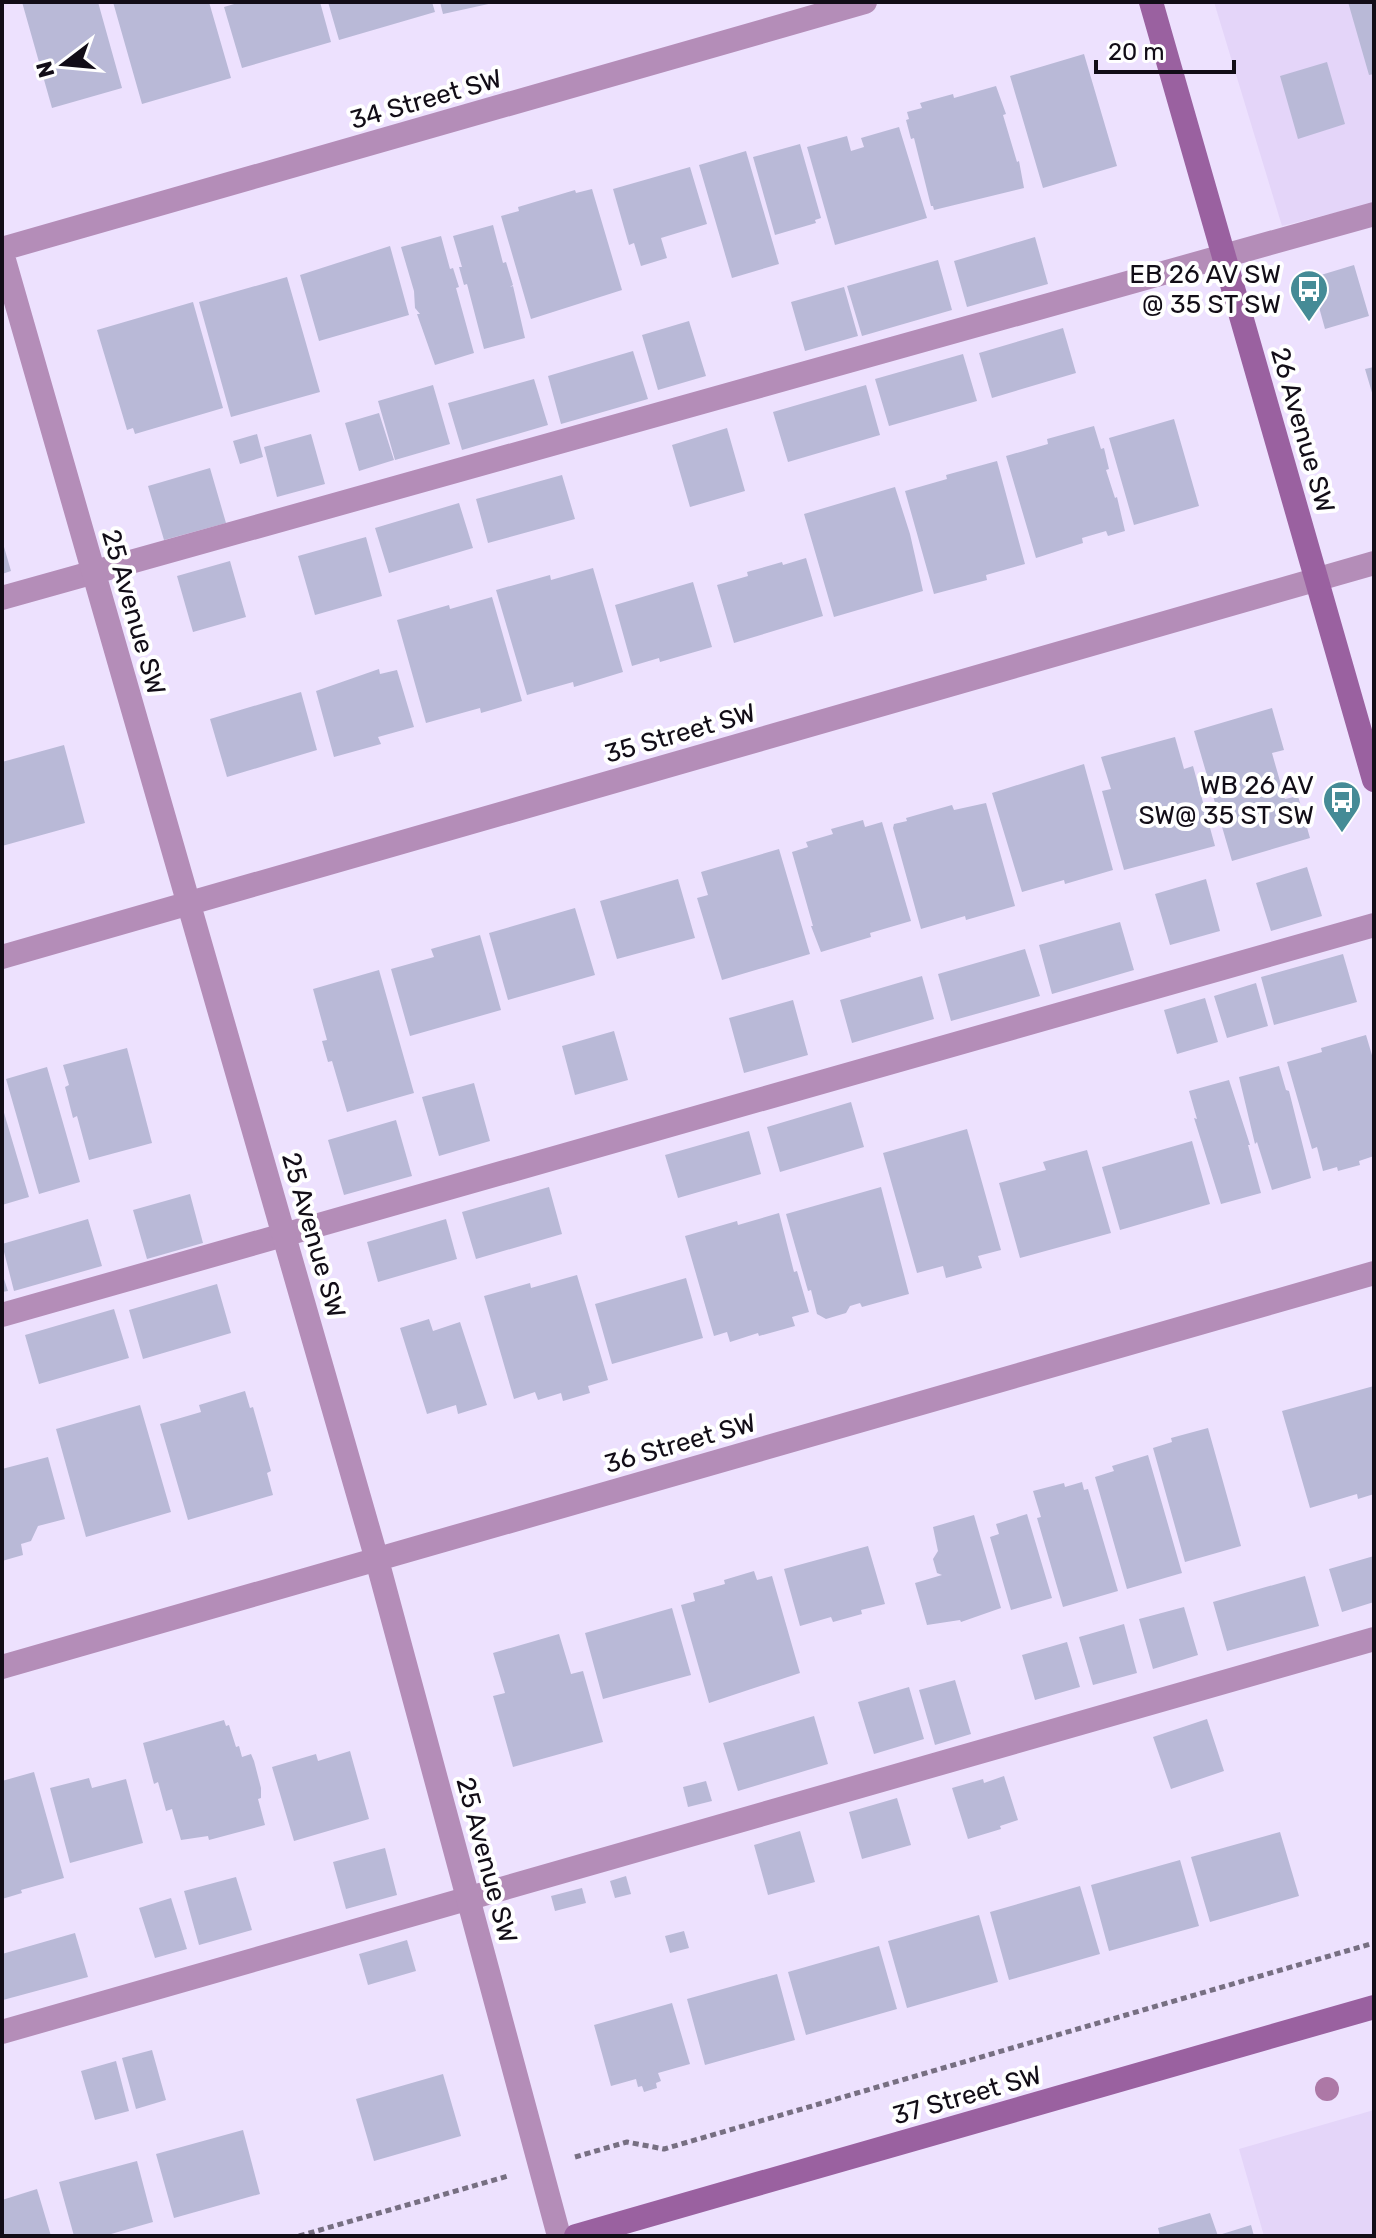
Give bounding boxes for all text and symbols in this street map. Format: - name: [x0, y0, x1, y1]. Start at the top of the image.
- north arrow: [24, 24, 104, 104]
- scale bar: [1096, 24, 1234, 74]
- text: 20 m: [1108, 38, 1165, 66]
- text: N: [30, 58, 60, 81]
- street label: 34 Street SW: [347, 63, 506, 136]
- place label: EB 26 AV SW @ 35 ST SW: [1129, 259, 1281, 320]
- bus stop icon: EB 26 AV SW @ 35 ST SW: [1288, 268, 1330, 323]
- street label: 26 Avenue SW: [1264, 344, 1341, 516]
- street label: 25 Avenue SW: [95, 526, 172, 698]
- street label: 35 Street SW: [601, 697, 759, 770]
- place label: WB 26 AV SW@ 35 ST SW: [1138, 770, 1314, 831]
- bus stop icon: WB 26 AV SW@ 35 ST SW: [1321, 779, 1363, 834]
- street label: 25 Avenue SW: [275, 1149, 352, 1321]
- street label: 36 Street SW: [601, 1407, 759, 1480]
- street label: 25 Avenue SW: [449, 1774, 524, 1947]
- street label: 37 Street SW: [889, 2059, 1045, 2132]

